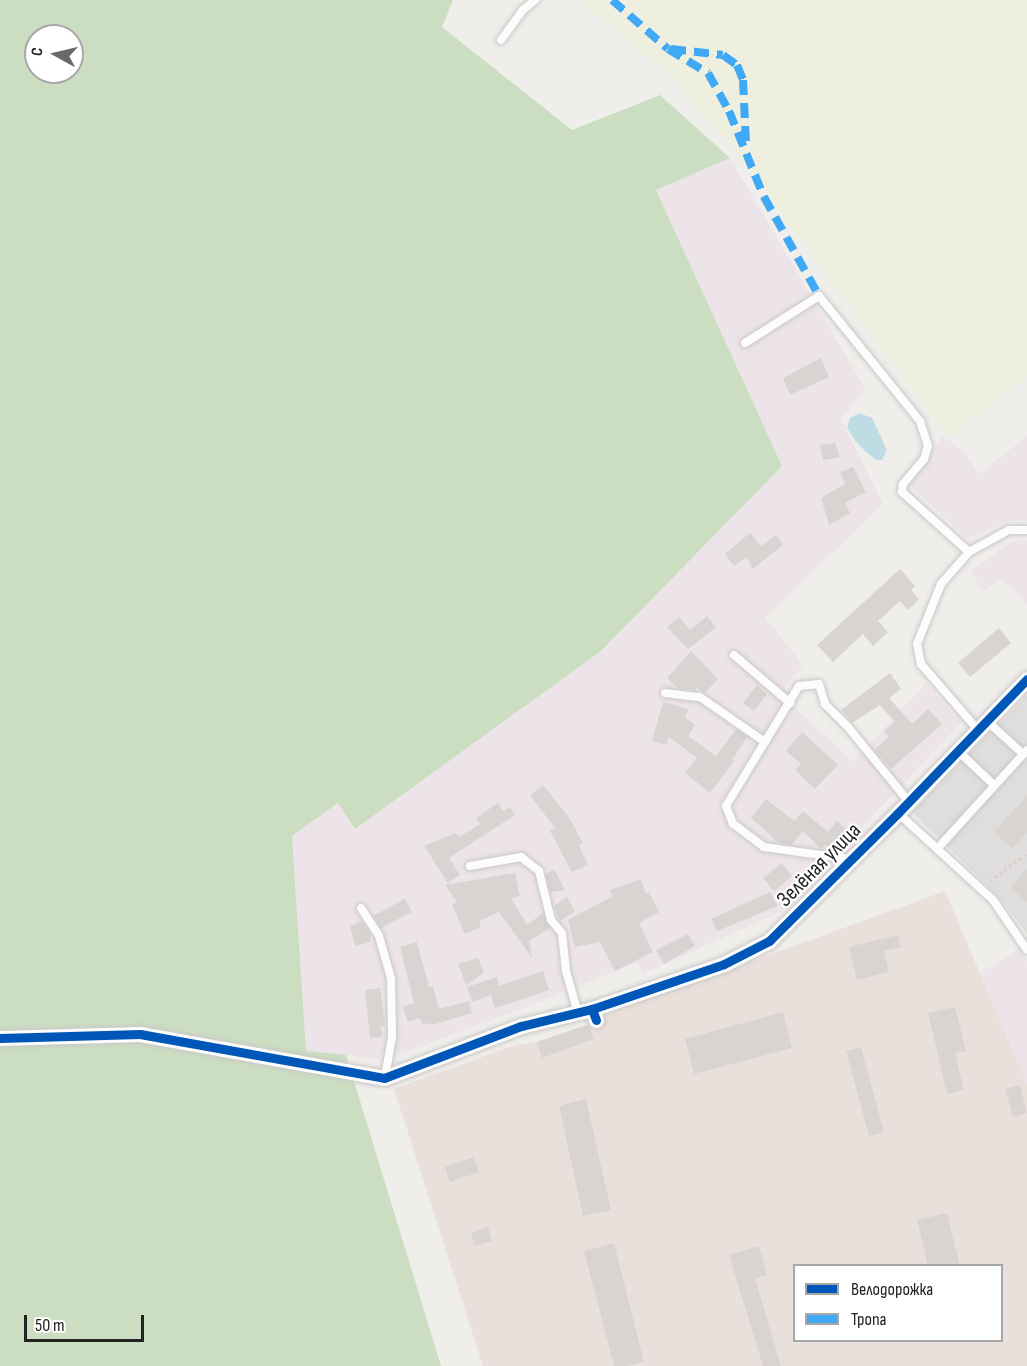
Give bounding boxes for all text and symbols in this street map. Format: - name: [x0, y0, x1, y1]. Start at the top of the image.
- north arrow: [24, 24, 84, 84]
- text: С: [28, 46, 48, 57]
- street label: Зелёная улица: [772, 818, 866, 912]
- legend: [793, 1264, 1003, 1342]
- text: Велодорожка: [851, 1279, 933, 1300]
- scale bar: [27, 1303, 147, 1341]
- text: Тропа: [851, 1309, 887, 1330]
- text: 50 m: [35, 1315, 65, 1336]

